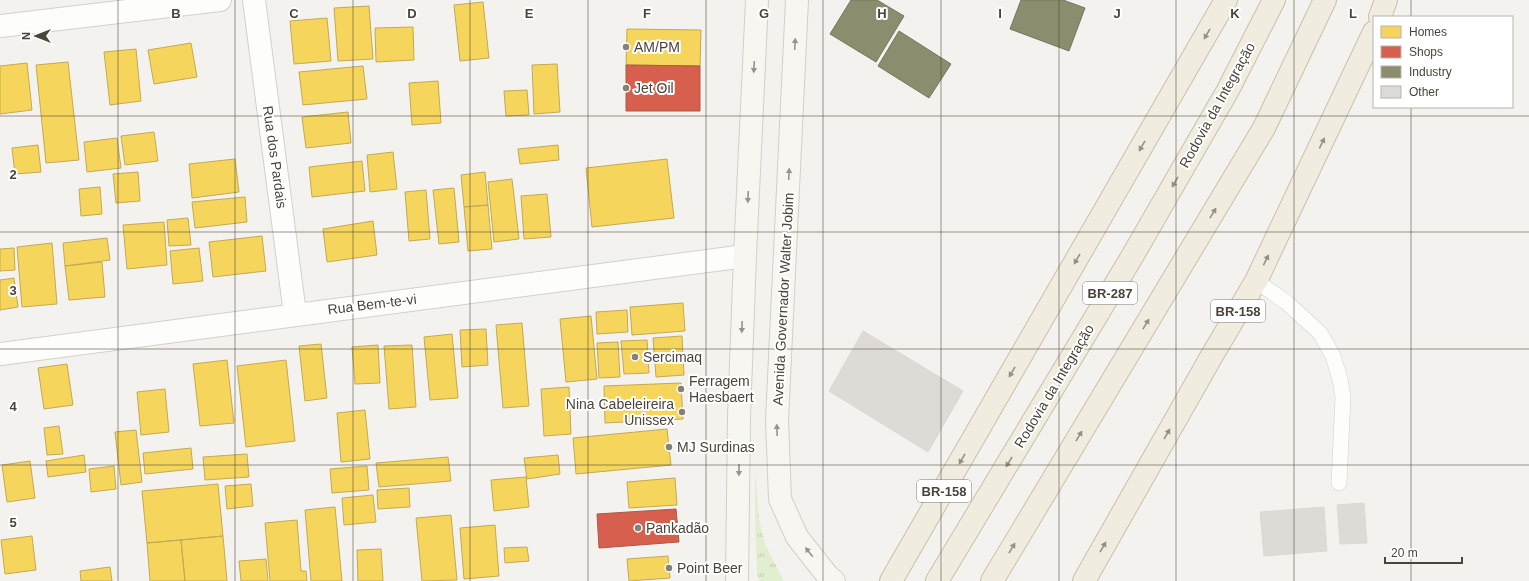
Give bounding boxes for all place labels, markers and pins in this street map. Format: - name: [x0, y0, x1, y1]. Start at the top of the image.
- place label: AM/PM: [634, 39, 680, 55]
- marker: AM/PM: [621, 42, 631, 52]
- place label: Jet Oil: [634, 80, 674, 96]
- marker: Jet Oil: [621, 83, 631, 93]
- place label: Sercimaq: [643, 349, 702, 365]
- marker: Sercimaq: [630, 352, 640, 362]
- place label: Ferragem Haesbaert: [689, 373, 754, 405]
- marker: Ferragem Haesbaert: [676, 384, 686, 394]
- place label: Nina Cabeleireira Unissex: [566, 396, 674, 428]
- marker: Nina Cabeleireira Unissex: [677, 407, 687, 417]
- place label: MJ Surdinas: [677, 439, 755, 455]
- marker: MJ Surdinas: [664, 442, 674, 452]
- place label: Pankadão: [646, 520, 709, 536]
- marker: Pankadão: [633, 523, 643, 533]
- place label: Point Beer: [677, 560, 743, 576]
- marker: Point Beer: [664, 563, 674, 573]

